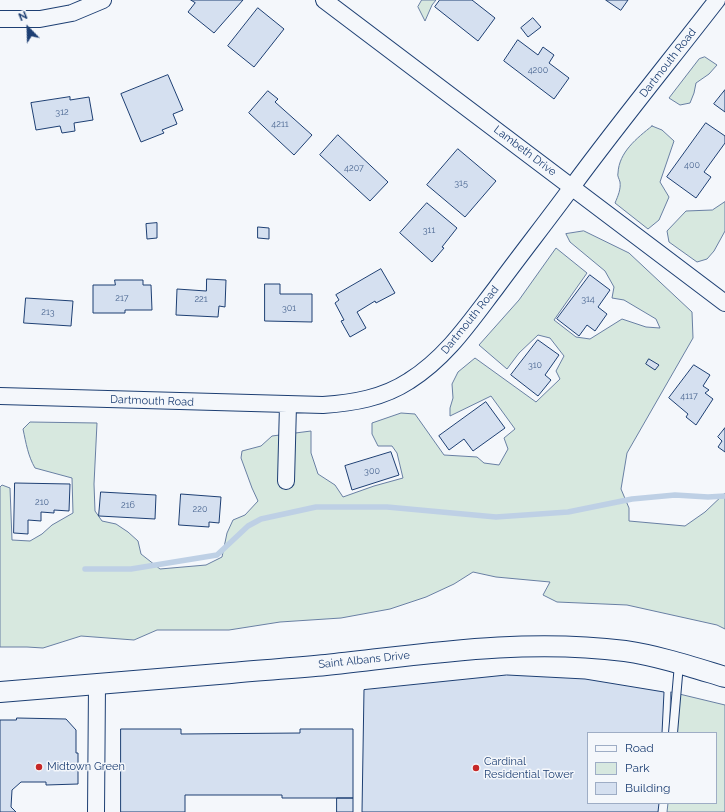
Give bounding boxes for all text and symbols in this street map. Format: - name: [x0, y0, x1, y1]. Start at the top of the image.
- north arrow: [8, 8, 48, 48]
- text: N: [17, 9, 30, 24]
- street label: Dartmouth Road: [637, 26, 699, 100]
- house number: 4200: [528, 65, 548, 75]
- house number: 312: [55, 107, 69, 117]
- house number: 4211: [271, 119, 289, 129]
- street label: Lambeth Drive: [491, 123, 559, 179]
- house number: 400: [684, 160, 700, 170]
- house number: 4207: [344, 163, 364, 173]
- house number: 315: [454, 178, 468, 188]
- house number: 311: [423, 225, 435, 235]
- street label: Dartmouth Road: [438, 283, 502, 357]
- house number: 217: [115, 293, 129, 303]
- house number: 221: [194, 294, 208, 304]
- house number: 314: [581, 294, 595, 304]
- house number: 301: [282, 303, 296, 313]
- house number: 213: [41, 307, 55, 317]
- house number: 310: [528, 360, 542, 370]
- house number: 4117: [680, 391, 698, 401]
- street label: Dartmouth Road: [110, 393, 194, 409]
- house number: 300: [364, 466, 380, 476]
- house number: 210: [35, 497, 49, 507]
- house number: 216: [121, 500, 135, 510]
- house number: 220: [193, 504, 207, 514]
- street label: Saint Albans Drive: [318, 649, 410, 671]
- legend: [587, 732, 717, 804]
- text: Road: [625, 741, 654, 755]
- place label: Cardinal Residential Tower: [484, 755, 574, 781]
- place label: Midtown Green: [47, 760, 125, 774]
- text: Park: [625, 761, 650, 775]
- marker: Midtown Green: [34, 762, 44, 772]
- marker: Cardinal Residential Tower: [471, 763, 481, 773]
- text: Building: [625, 781, 671, 795]

